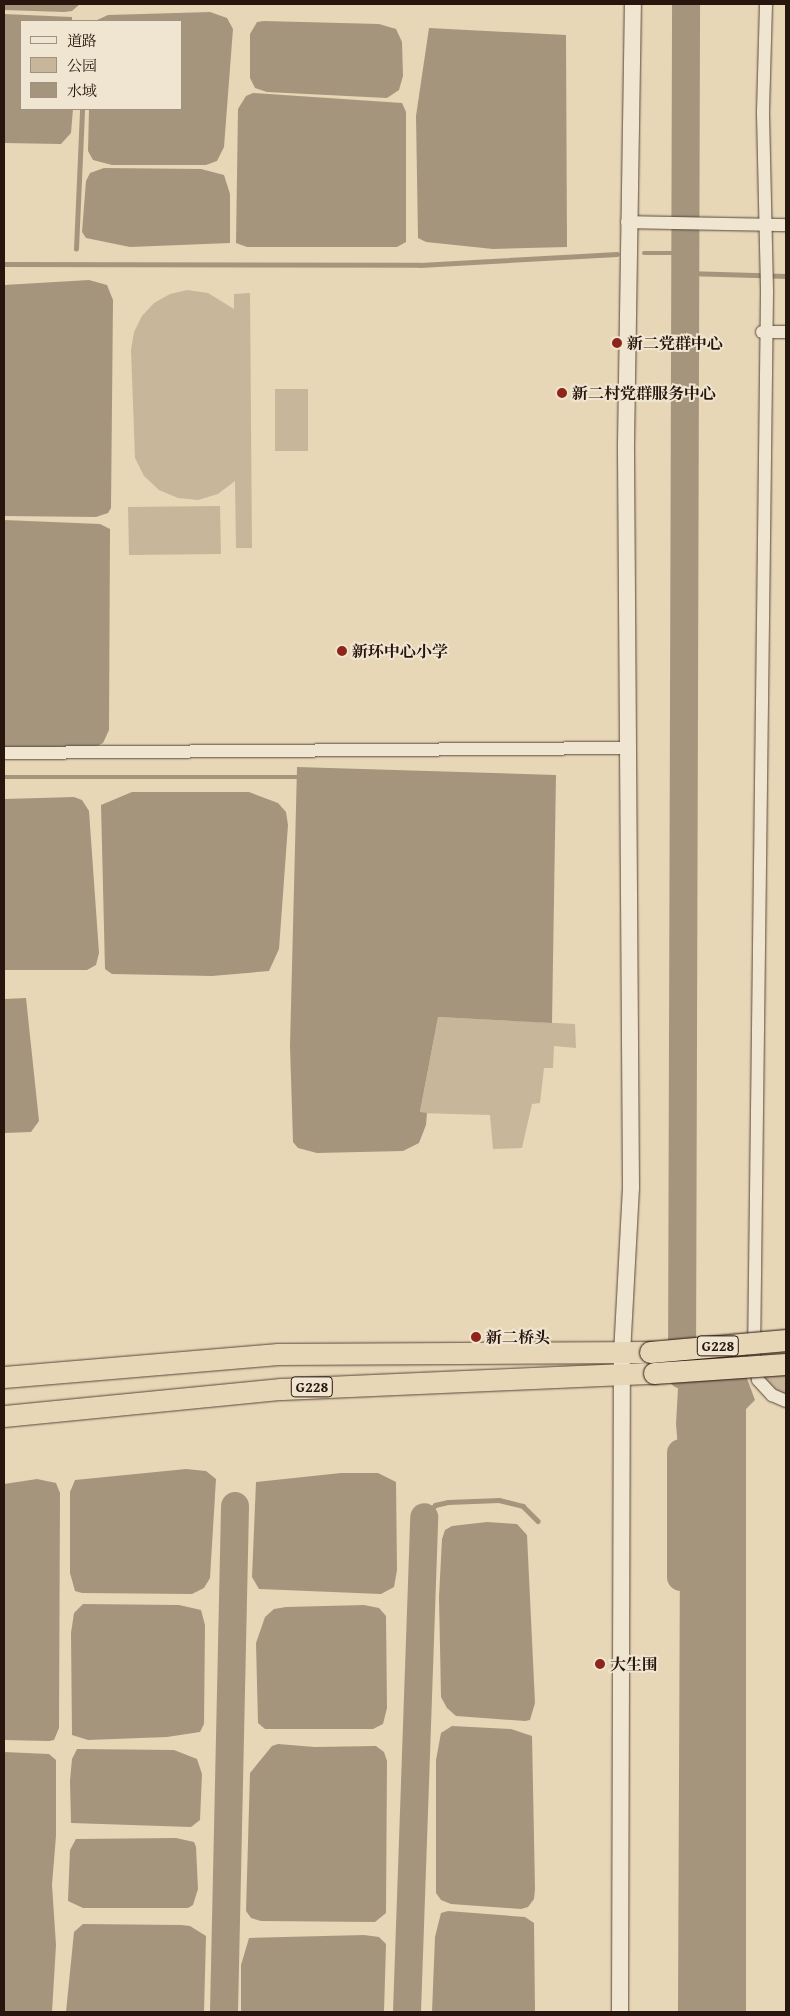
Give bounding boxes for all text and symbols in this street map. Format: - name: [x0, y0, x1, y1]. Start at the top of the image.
- legend: [20, 20, 182, 110]
- text: 道路: [67, 30, 97, 51]
- text: 公园: [67, 55, 97, 76]
- text: 水域: [67, 80, 97, 101]
- place label: 新二党群中心: [627, 333, 723, 353]
- marker: 新二党群中心: [611, 337, 623, 349]
- place label: 新二村党群服务中心: [572, 383, 716, 403]
- marker: 新二村党群服务中心: [556, 387, 568, 399]
- place label: 新环中心小学: [352, 641, 448, 661]
- marker: 新环中心小学: [336, 645, 348, 657]
- place label: 新二桥头: [486, 1327, 550, 1347]
- marker: 新二桥头: [470, 1331, 482, 1343]
- road number: G228: [697, 1334, 739, 1358]
- road number: G228: [291, 1374, 333, 1400]
- place label: 大生围: [610, 1654, 658, 1674]
- marker: 大生围: [594, 1658, 606, 1670]

